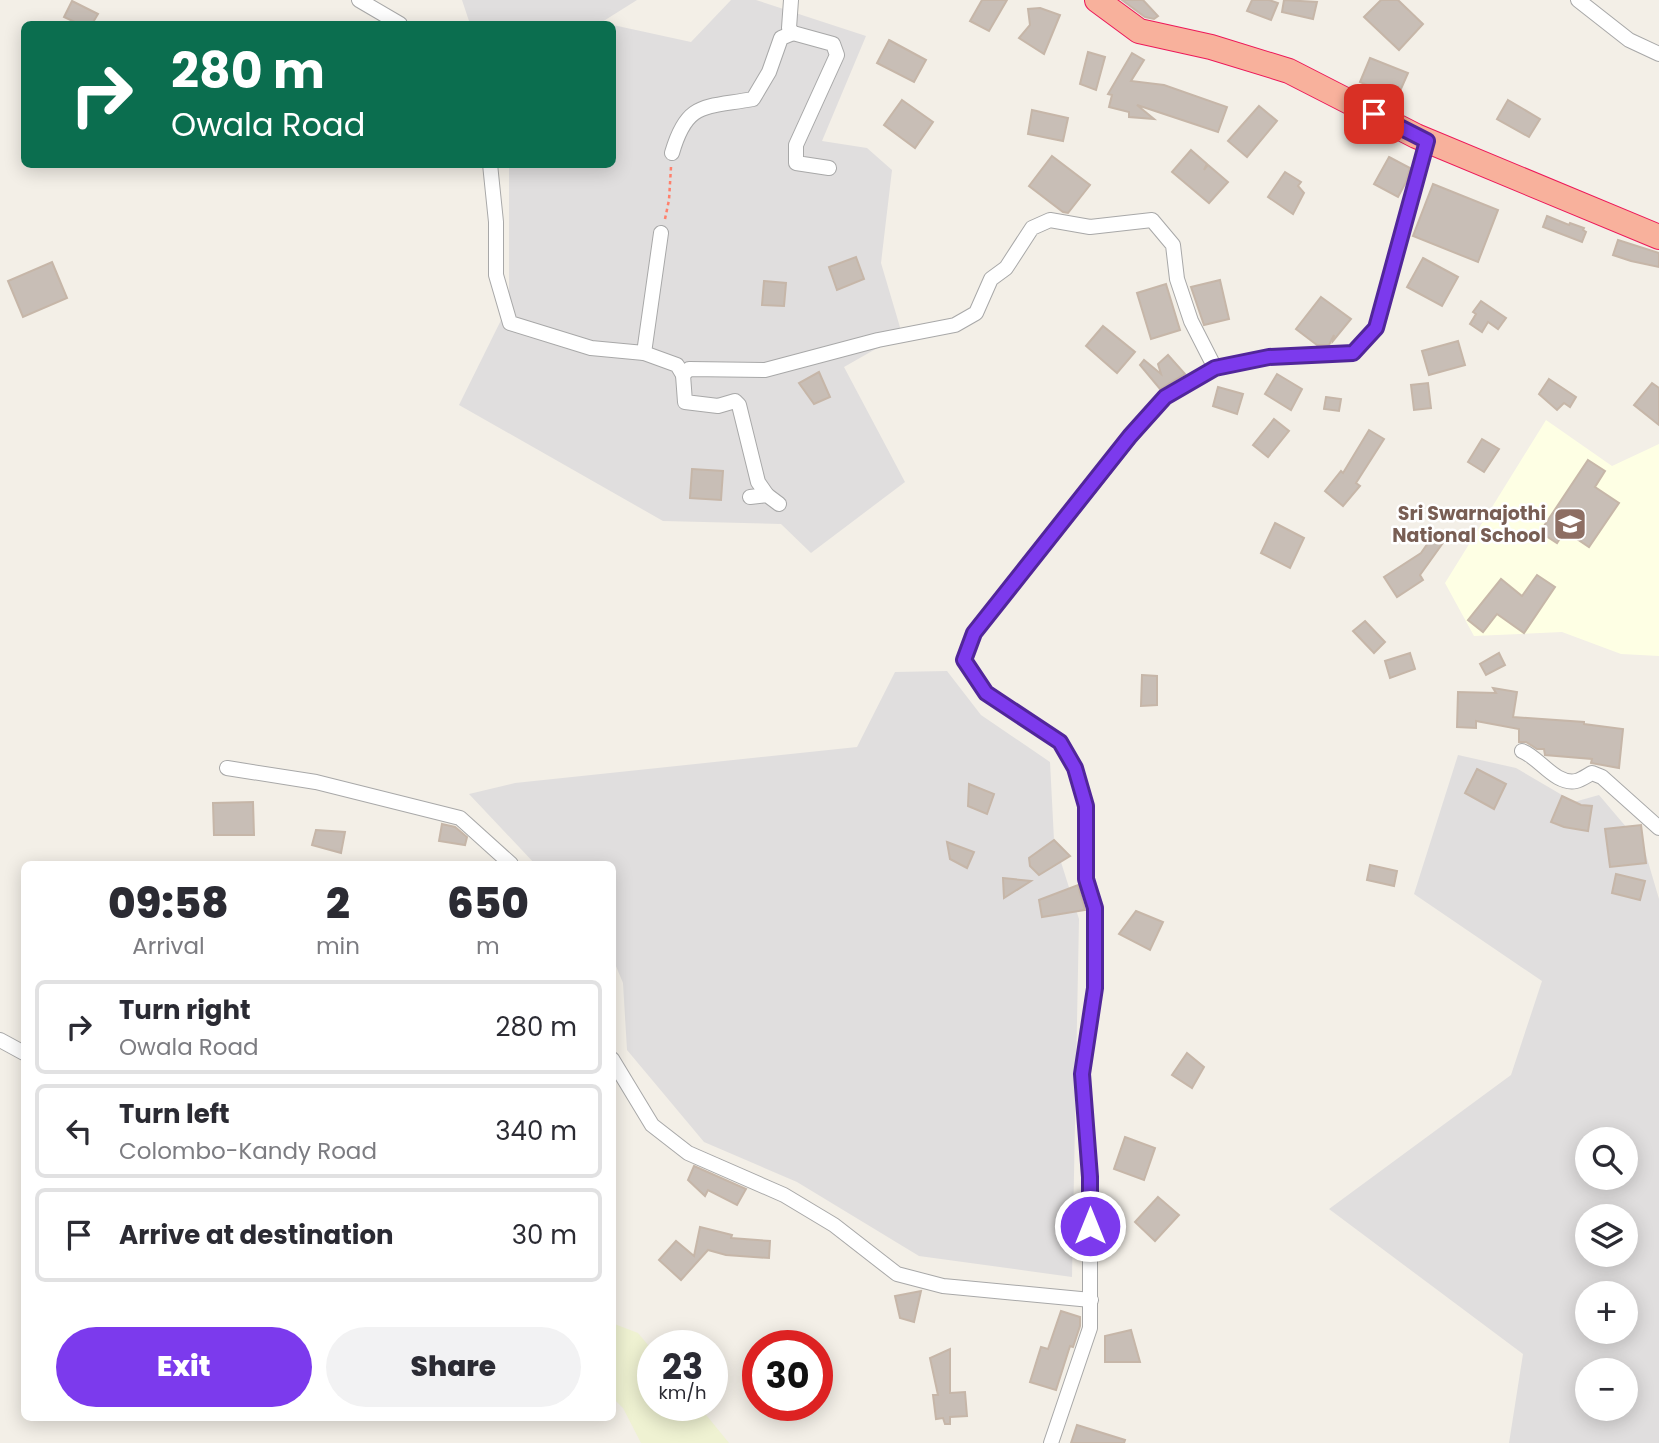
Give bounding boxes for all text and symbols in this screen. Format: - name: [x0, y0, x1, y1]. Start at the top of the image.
- text: 280 m: [171, 37, 325, 105]
- icon: right: [56, 49, 147, 140]
- pin: [1344, 84, 1404, 144]
- icon: arrive: [1355, 95, 1393, 133]
- text: Owala Road: [171, 102, 365, 147]
- place label: Sri Swarnajothi National School: [1392, 500, 1546, 549]
- school or university icon: Sri Swarnajothi National School: [1551, 505, 1589, 543]
- text: 09:58: [108, 874, 229, 933]
- text: 2: [326, 874, 350, 933]
- text: 650: [447, 874, 529, 933]
- text: Arrival: [132, 930, 205, 962]
- text: min: [316, 930, 360, 962]
- text: m: [476, 930, 500, 962]
- text: Turn right: [119, 992, 251, 1028]
- icon: right: [60, 1008, 98, 1046]
- text: 280 m: [496, 1009, 577, 1045]
- text: Owala Road: [119, 1031, 259, 1063]
- text: Turn left: [119, 1096, 230, 1132]
- icon: left: [60, 1112, 98, 1150]
- text: 340 m: [495, 1113, 577, 1149]
- map controls: [1575, 1127, 1638, 1421]
- button: search: [1575, 1127, 1638, 1190]
- text: Colombo-Kandy Road: [119, 1135, 377, 1167]
- position arrow: [1053, 1189, 1127, 1263]
- button: layers: [1575, 1204, 1638, 1267]
- icon: arrive: [60, 1216, 98, 1254]
- text: Arrive at destination: [119, 1217, 394, 1253]
- text: 30 m: [512, 1217, 577, 1253]
- button: +: [1575, 1281, 1638, 1344]
- button: Exit: [56, 1327, 312, 1407]
- button: Share: [326, 1327, 581, 1407]
- speed limit sign: 30: [742, 1330, 833, 1421]
- text: 23: [662, 1342, 703, 1391]
- button: −: [1575, 1358, 1638, 1421]
- text: km/h: [659, 1380, 706, 1405]

